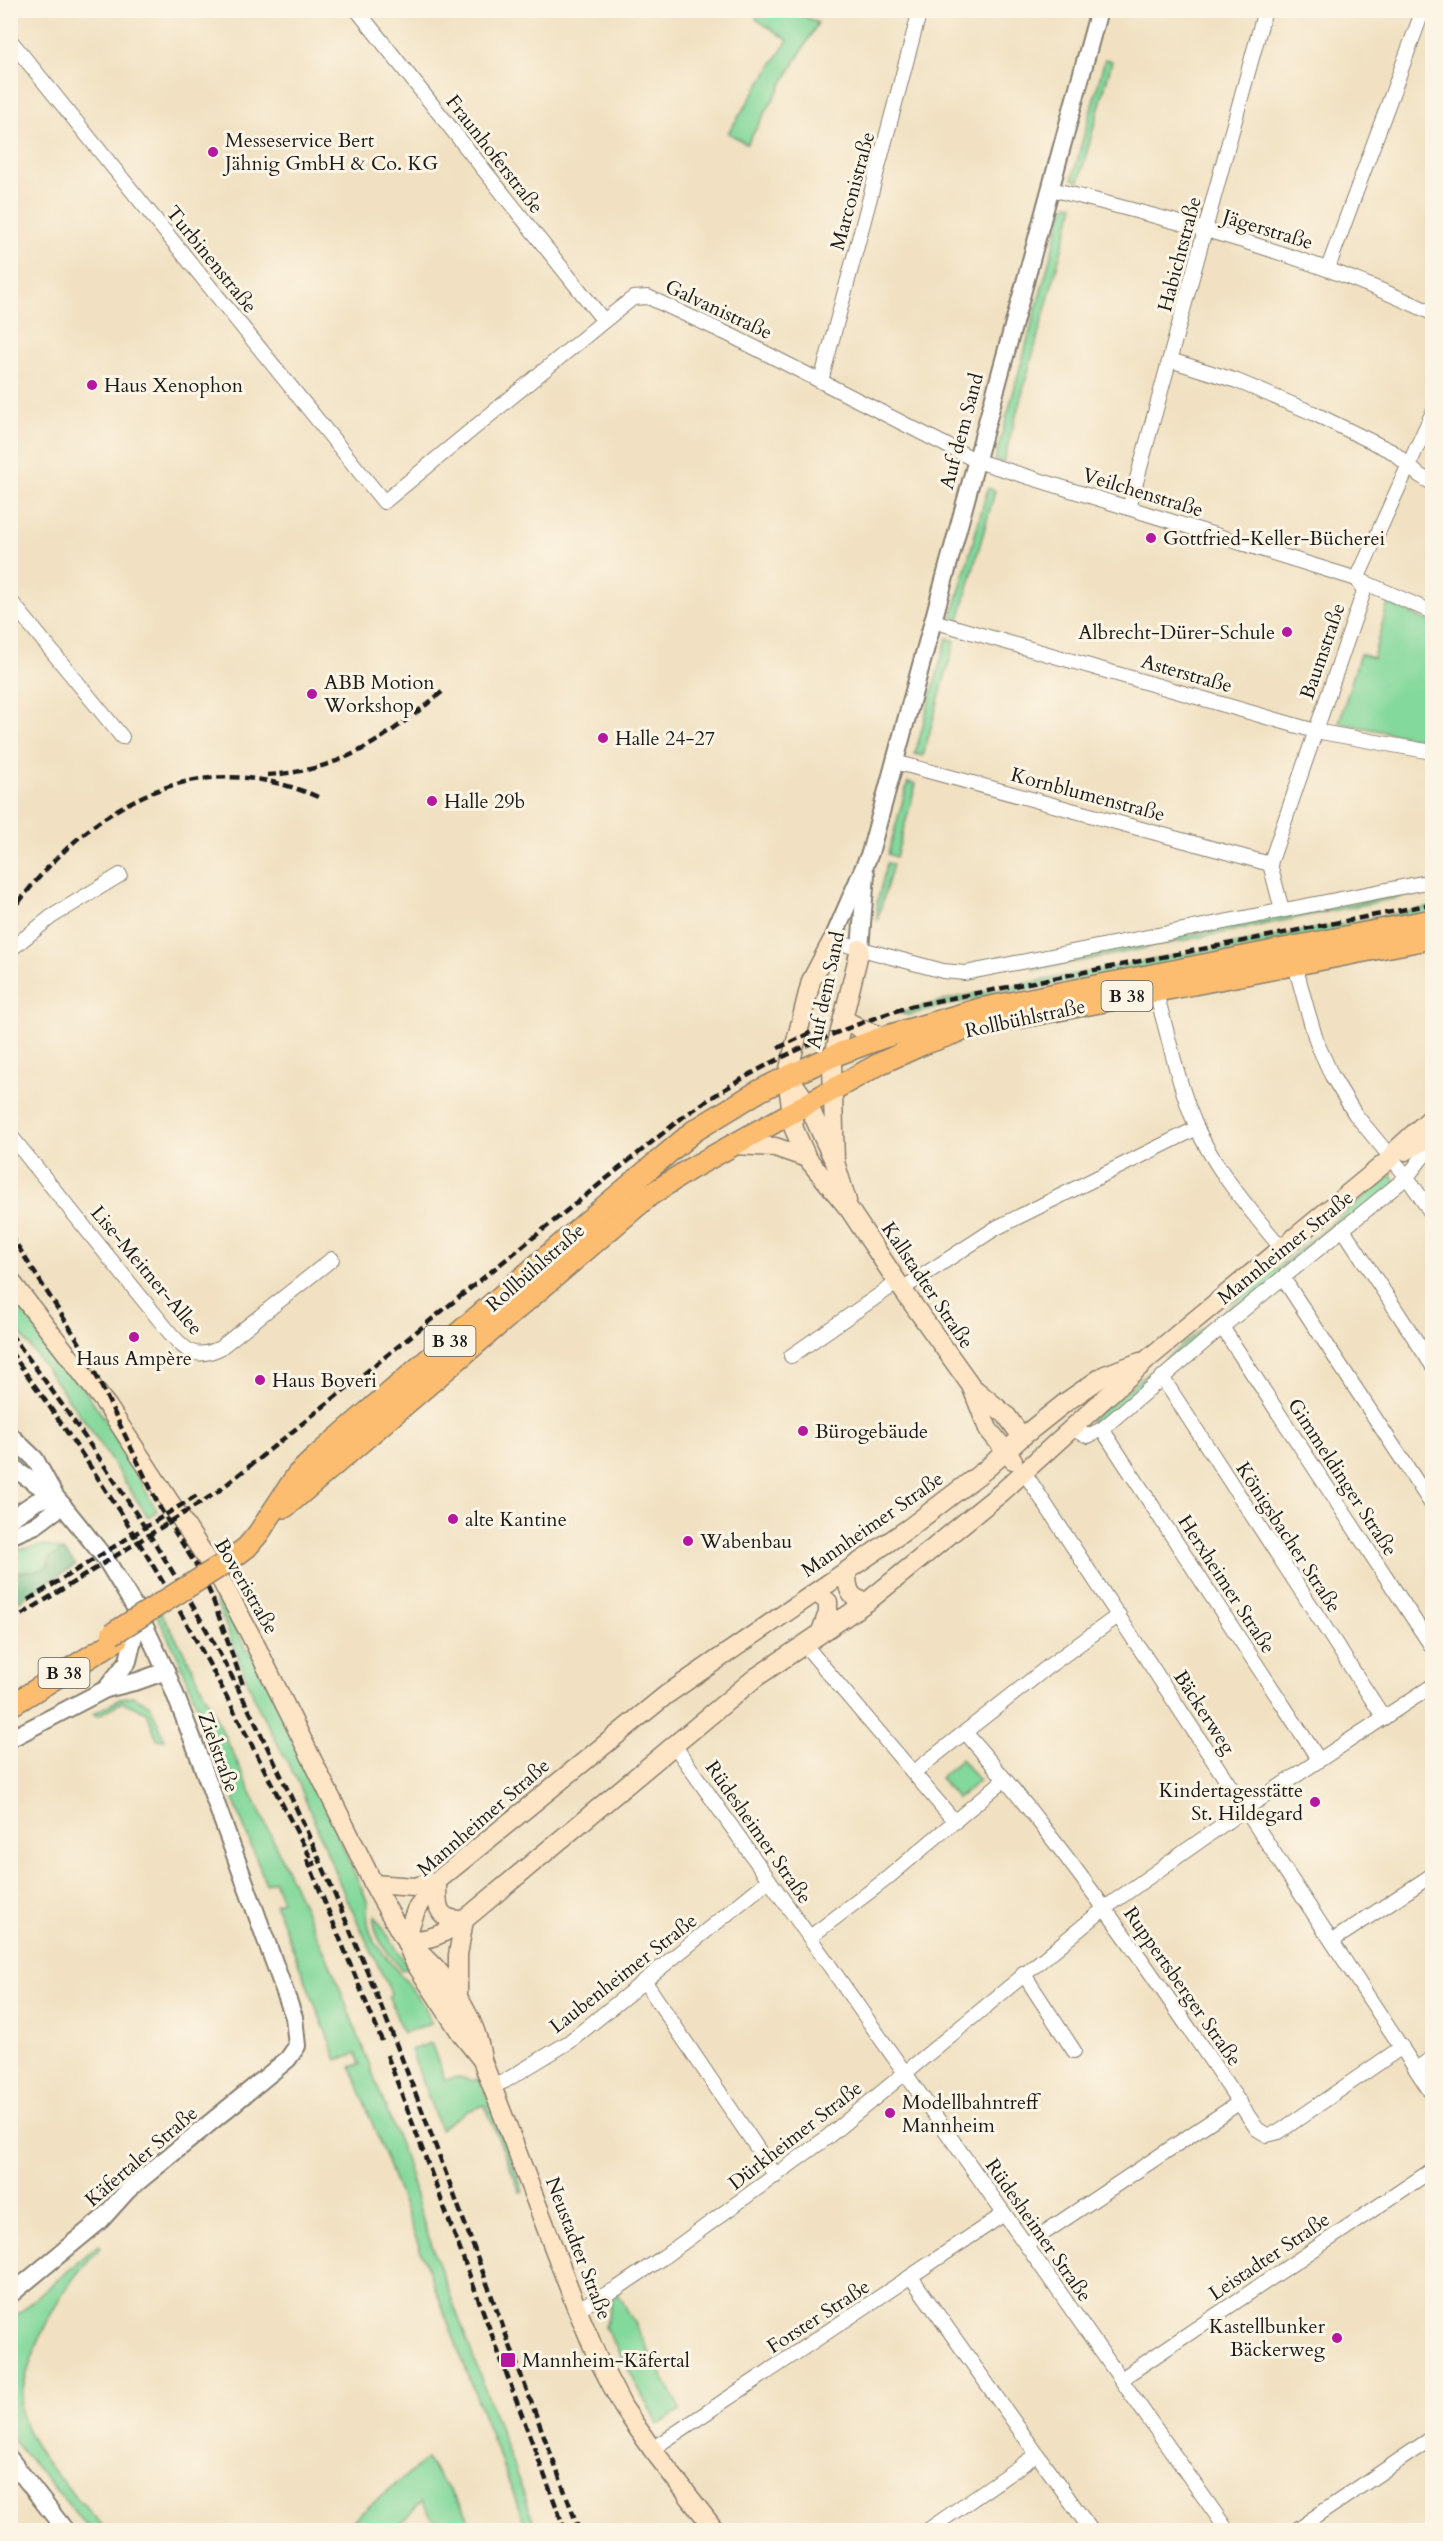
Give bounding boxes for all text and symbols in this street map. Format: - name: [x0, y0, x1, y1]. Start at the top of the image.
- street label: Fraunhoferstraße: [440, 89, 550, 219]
- place label: Messeservice Bert Jähnig GmbH & Co. KG: [222, 127, 438, 177]
- street label: Marconistraße: [824, 129, 881, 253]
- marker: Messeservice Bert Jähnig GmbH & Co. KG: [206, 145, 220, 159]
- street label: Habichtstraße: [1151, 194, 1208, 315]
- street label: Turbinenstraße: [160, 200, 263, 319]
- street label: Jägerstraße: [1217, 202, 1316, 256]
- street label: Galvanistraße: [661, 273, 777, 346]
- street label: Auf dem Sand: [933, 370, 990, 492]
- place label: Haus Xenophon: [104, 372, 244, 399]
- marker: Haus Xenophon: [85, 378, 99, 392]
- street label: Veilchenstraße: [1079, 461, 1207, 524]
- place label: Gottfried-Keller-Bücherei: [1163, 525, 1385, 552]
- marker: Gottfried-Keller-Bücherei: [1144, 531, 1158, 545]
- street label: Baumstraße: [1293, 599, 1352, 703]
- place label: Albrecht-Dürer-Schule: [1078, 619, 1275, 646]
- marker: Albrecht-Dürer-Schule: [1280, 625, 1294, 639]
- street label: Asterstraße: [1138, 648, 1236, 699]
- place label: ABB Motion Workshop: [323, 669, 435, 719]
- marker: ABB Motion Workshop: [305, 687, 319, 701]
- place label: Halle 24-27: [615, 725, 715, 752]
- marker: Halle 24-27: [596, 731, 610, 745]
- street label: Kornblumenstraße: [1008, 761, 1168, 828]
- place label: Halle 29b: [444, 788, 525, 815]
- marker: Halle 29b: [425, 794, 439, 808]
- street label: Auf dem Sand: [800, 929, 851, 1051]
- road number: B 38: [1102, 981, 1152, 1011]
- street label: Rollbühlstraße: [962, 993, 1088, 1044]
- street label: Mannheimer Straße: [1212, 1184, 1359, 1311]
- street label: Lise-Meitner-Allee: [84, 1200, 209, 1341]
- street label: Rollbühlstraße: [480, 1217, 590, 1318]
- street label: Kallstadter Straße: [875, 1217, 980, 1354]
- road number: B 38: [424, 1326, 476, 1356]
- marker: Haus Ampère: [127, 1330, 141, 1344]
- place label: Haus Ampère: [76, 1345, 192, 1372]
- place label: Haus Boveri: [272, 1367, 377, 1394]
- marker: Haus Boveri: [253, 1373, 267, 1387]
- street label: Gimmeldinger Straße: [1281, 1393, 1404, 1562]
- place label: Bürogebäude: [815, 1418, 928, 1445]
- marker: Bürogebäude: [796, 1424, 810, 1438]
- street label: Königsbacher Straße: [1230, 1457, 1348, 1618]
- street label: Mannheimer Straße: [796, 1465, 949, 1584]
- place label: alte Kantine: [465, 1506, 567, 1533]
- street label: Herxheimer Straße: [1172, 1510, 1282, 1659]
- marker: alte Kantine: [446, 1512, 460, 1526]
- place label: Wabenbau: [699, 1528, 792, 1555]
- street label: Boveristraße: [208, 1533, 285, 1639]
- marker: Wabenbau: [681, 1534, 695, 1548]
- road number: B 38: [38, 1658, 90, 1688]
- street label: Bäckerweg: [1167, 1665, 1242, 1760]
- street label: Zielstraße: [191, 1708, 246, 1796]
- street label: Mannheimer Straße: [411, 1752, 556, 1883]
- street label: Rüdesheimer Straße: [699, 1755, 818, 1909]
- place label: Kindertagesstätte St. Hildegard: [1159, 1777, 1303, 1827]
- marker: Kindertagesstätte St. Hildegard: [1308, 1795, 1322, 1809]
- street label: Ruppertsberger Straße: [1117, 1901, 1248, 2071]
- street label: Laubenheimer Straße: [544, 1907, 703, 2040]
- street label: Dürkheimer Straße: [723, 2075, 868, 2196]
- place label: Modellbahntreff Mannheim: [902, 2089, 1041, 2139]
- street label: Käfertaler Straße: [79, 2100, 203, 2213]
- marker: Modellbahntreff Mannheim: [883, 2106, 897, 2120]
- street label: Rüdesheimer Straße: [979, 2153, 1098, 2307]
- street label: Neustadter Straße: [539, 2173, 618, 2323]
- street label: Leistadter Straße: [1204, 2206, 1335, 2307]
- street label: Forster Straße: [762, 2273, 875, 2360]
- place label: Kastellbunker Bäckerweg: [1209, 2313, 1326, 2363]
- marker: Kastellbunker Bäckerweg: [1330, 2331, 1344, 2345]
- place label: Mannheim-Käfertal: [522, 2347, 690, 2374]
- marker: Mannheim-Käfertal: [499, 2351, 517, 2369]

